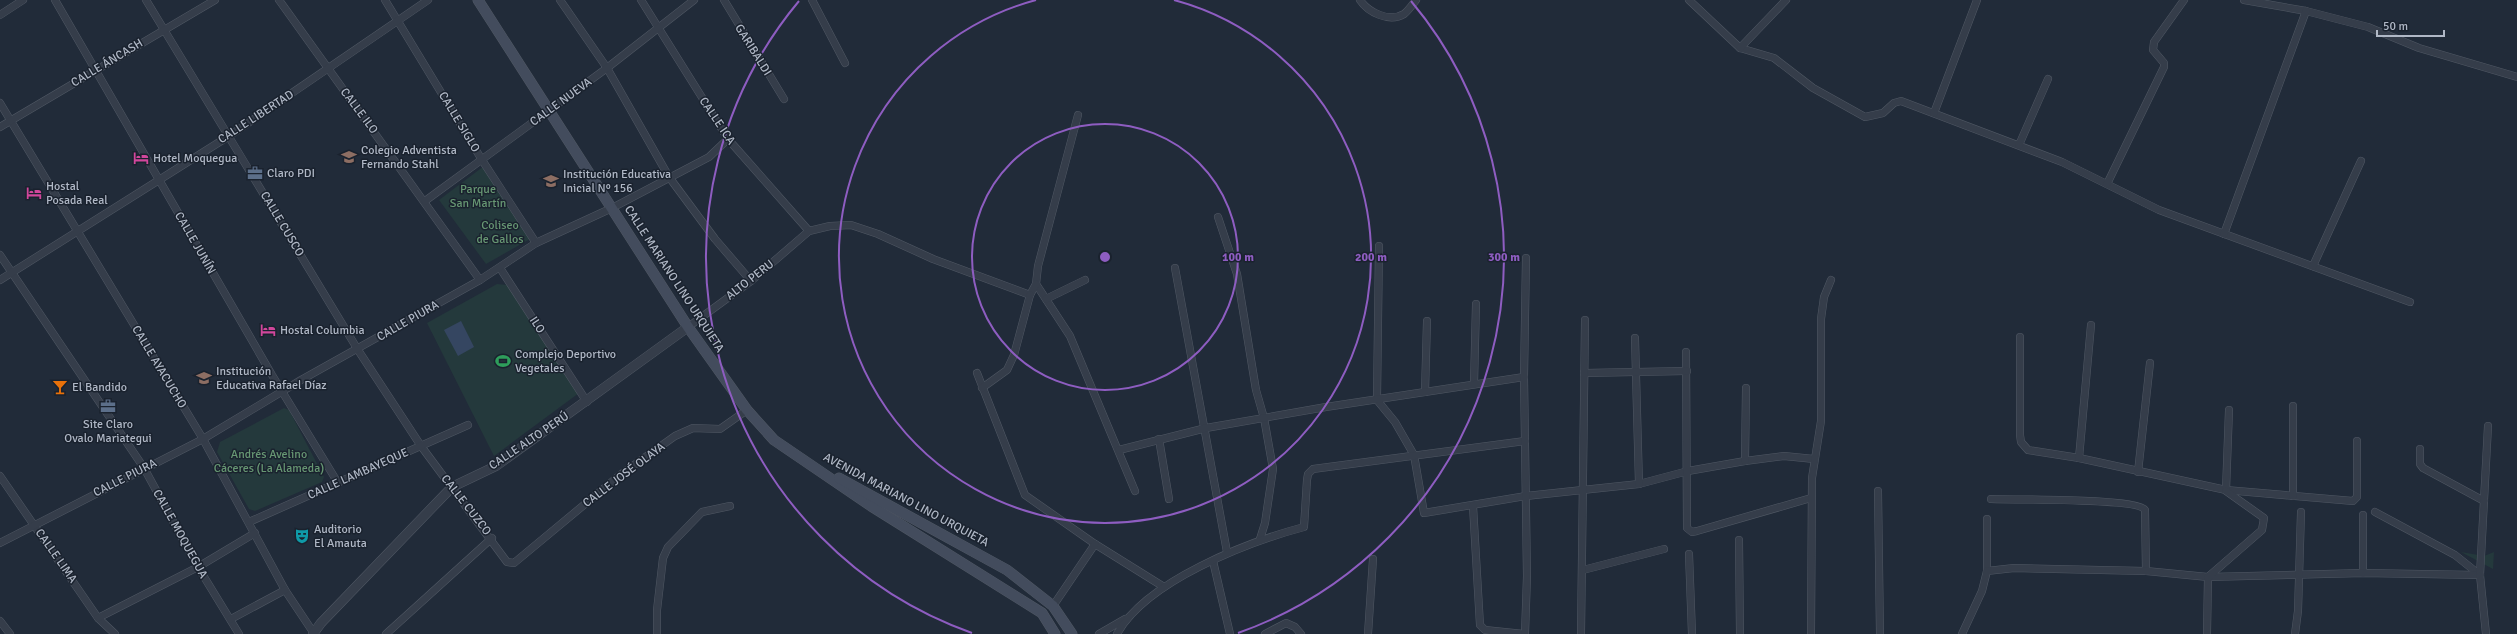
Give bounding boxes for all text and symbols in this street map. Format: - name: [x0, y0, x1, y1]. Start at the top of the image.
- scale bar: [2377, 12, 2444, 38]
- text: 50 m: [2383, 19, 2408, 34]
- street label: GARIBALDI: [731, 22, 775, 78]
- street label: CALLE ÁNCASH: [68, 36, 146, 90]
- street label: CALLE NUEVA: [527, 74, 595, 129]
- street label: CALLE ILO: [337, 85, 381, 137]
- street label: CALLE LIBERTAD: [215, 87, 297, 147]
- street label: CALLE SIGLO: [435, 89, 483, 155]
- street label: CALLE ICA: [696, 94, 739, 148]
- place label: Colegio Adventista Fernando Stahl: [361, 143, 457, 172]
- school or university icon: Colegio Adventista Fernando Stahl: [340, 148, 358, 166]
- hotel icon: Hotel Moquegua: [132, 149, 150, 167]
- place label: Hotel Moquegua: [153, 151, 237, 166]
- office icon: Claro PDI: [246, 164, 264, 182]
- place label: Claro PDI: [267, 166, 315, 181]
- place label: Institución Educativa Inicial Nº 156: [563, 167, 671, 196]
- school or university icon: Institución Educativa Inicial Nº 156: [542, 172, 560, 190]
- place label: Hostal Posada Real: [46, 179, 108, 208]
- park label: Parque San Martín: [450, 182, 506, 211]
- hotel icon: Hostal Posada Real: [25, 184, 43, 202]
- street label: CALLE CUSCO: [257, 189, 307, 259]
- street label: CALLE MARIANO LINO URQUIETA: [621, 203, 728, 356]
- street label: CALLE JUNÍN: [171, 209, 219, 277]
- park label: Coliseo de Gallos: [476, 218, 524, 247]
- centre of rings: [1098, 250, 1112, 264]
- text: 100 m: [1222, 250, 1254, 265]
- text: 200 m: [1355, 250, 1387, 265]
- text: 300 m: [1488, 250, 1520, 265]
- street label: ALTO PERU: [723, 257, 777, 303]
- street label: CALLE PIURA: [374, 297, 442, 345]
- street label: ILO: [526, 314, 548, 336]
- hotel icon: Hostal Columbia: [259, 321, 277, 339]
- street label: CALLE AYACUCHO: [128, 323, 190, 411]
- place label: Hostal Columbia: [280, 323, 365, 338]
- place label: Complejo Deportivo Vegetales: [515, 347, 616, 376]
- sports icon: Complejo Deportivo Vegetales: [494, 352, 512, 370]
- place label: Institución Educativa Rafael Díaz: [216, 364, 327, 393]
- school or university icon: Institución Educativa Rafael Díaz: [195, 369, 213, 387]
- bar icon: El Bandido: [51, 378, 69, 396]
- place label: El Bandido: [72, 380, 127, 395]
- office icon: Site Claro Ovalo Mariategui: [99, 397, 117, 415]
- street label: CALLE ALTO PERÚ: [486, 409, 572, 473]
- place label: Site Claro Ovalo Mariategui: [64, 417, 152, 446]
- street label: CALLE JOSÉ OLAYA: [580, 439, 669, 511]
- street label: CALLE LAMBAYEQUE: [305, 445, 411, 503]
- park label: Andrés Avelino Cáceres (La Alameda): [214, 447, 324, 476]
- street label: AVENIDA MARIANO LINO URQUIETA: [821, 450, 992, 550]
- street label: CALLE PIURA: [91, 455, 160, 500]
- street label: CALLE CUZCO: [438, 472, 494, 538]
- street label: CALLE MOQUEGUA: [149, 487, 211, 582]
- place label: Auditorio El Amauta: [314, 522, 367, 551]
- street label: CALLE LIMA: [32, 526, 81, 587]
- theatre icon: Auditorio El Amauta: [293, 527, 311, 545]

